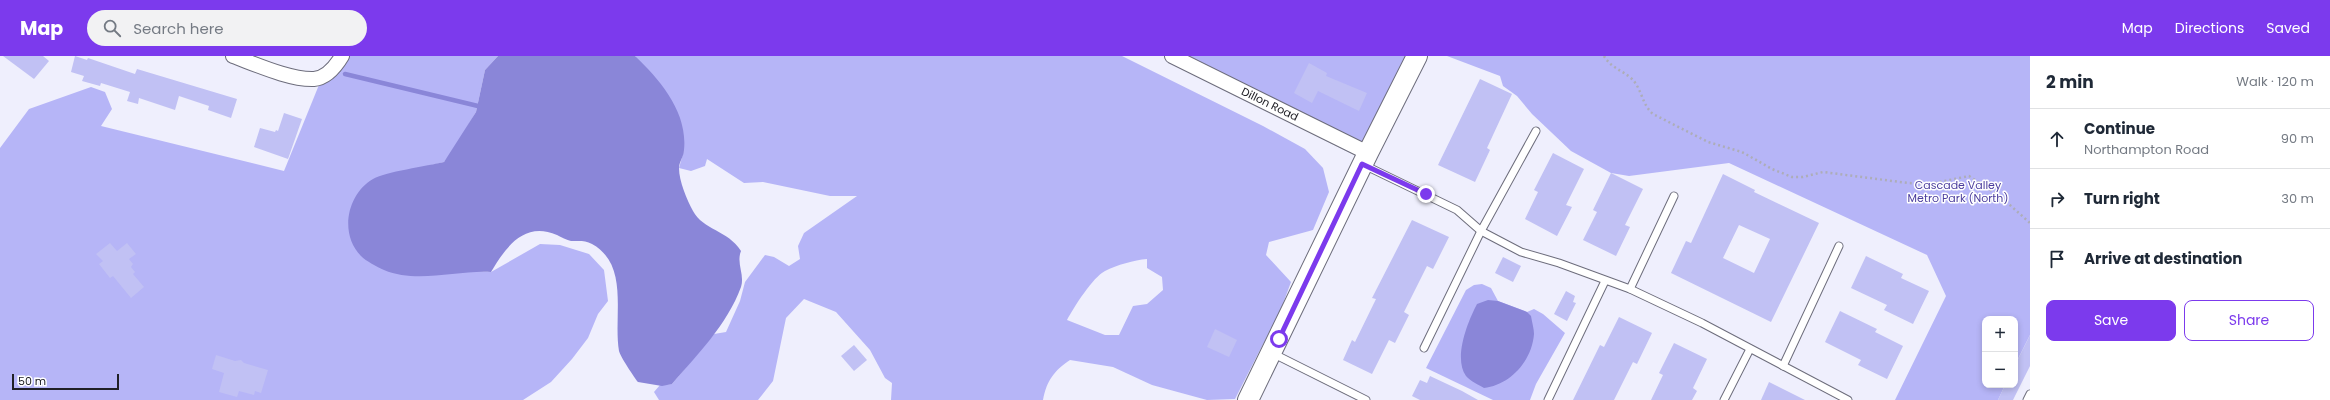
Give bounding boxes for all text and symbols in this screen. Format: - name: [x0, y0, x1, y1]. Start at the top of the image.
- search box: [87, 10, 367, 46]
- text: Map: [20, 15, 63, 42]
- icon: search: [101, 17, 123, 39]
- text: Search here: [133, 18, 224, 39]
- text: Map: [2122, 18, 2153, 38]
- text: Directions: [2175, 18, 2244, 38]
- text: Saved: [2266, 18, 2310, 38]
- text: 2 min: [2046, 70, 2094, 94]
- text: Walk · 120 m: [2236, 72, 2314, 91]
- street label: Dillon Road: [1239, 83, 1301, 125]
- text: Continue: [2084, 118, 2155, 139]
- icon: ahead: [2046, 128, 2068, 150]
- text: 90 m: [2281, 129, 2314, 148]
- text: Northampton Road: [2084, 140, 2209, 159]
- park label: Cascade Valley Metro Park (North): [1908, 177, 2008, 206]
- route end: [1417, 185, 1435, 203]
- icon: right: [2046, 188, 2068, 210]
- text: Turn right: [2084, 188, 2160, 209]
- text: 30 m: [2281, 189, 2314, 208]
- icon: arrive: [2046, 248, 2068, 270]
- text: Arrive at destination: [2084, 248, 2242, 269]
- button: Save: [2046, 300, 2176, 341]
- button: Share: [2184, 300, 2314, 341]
- map controls: [1982, 316, 2018, 388]
- button: +: [1982, 316, 2018, 352]
- route start: [1270, 330, 1288, 348]
- button: −: [1982, 352, 2018, 388]
- scale bar: [12, 372, 119, 391]
- text: 50 m: [18, 373, 46, 389]

